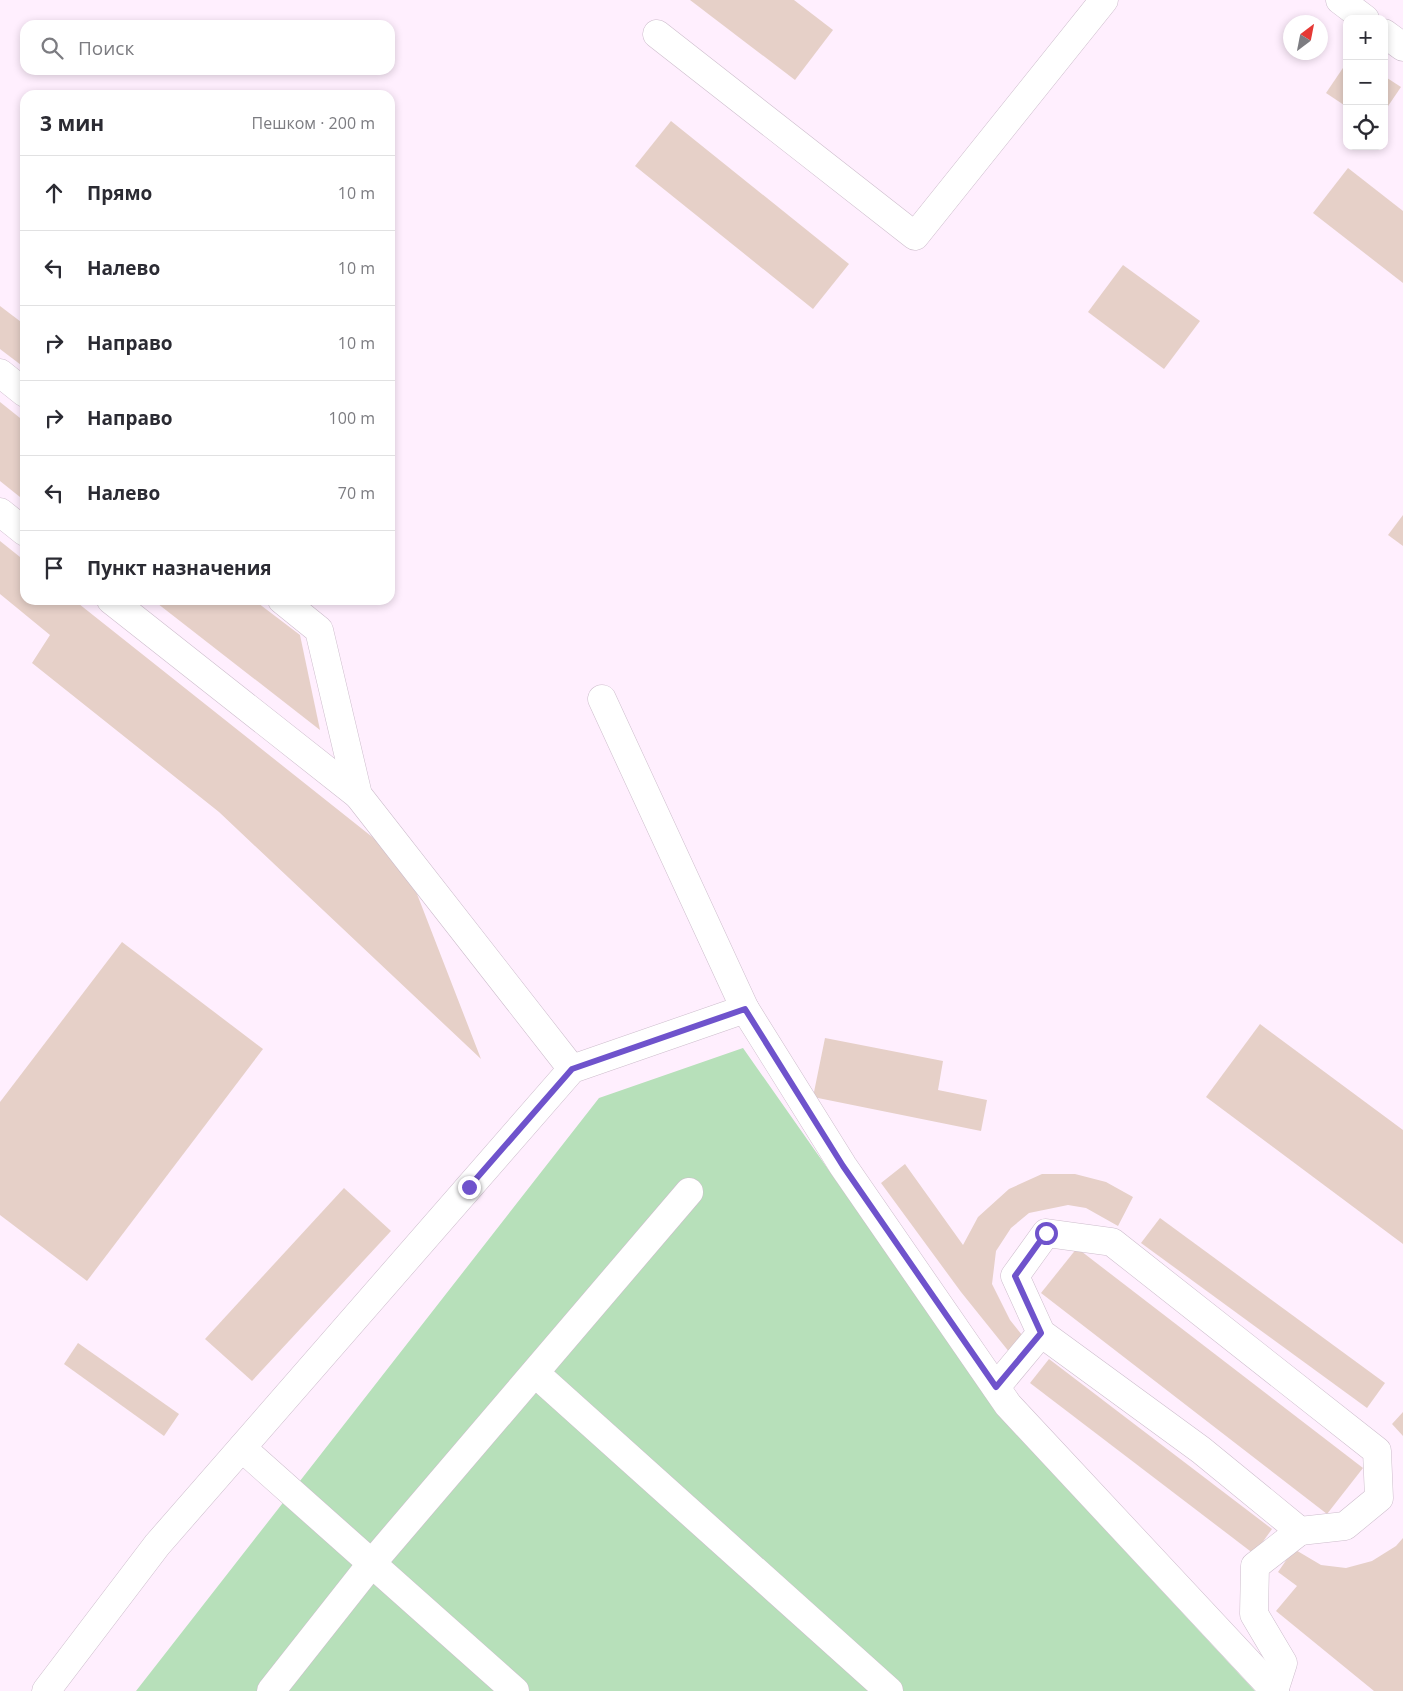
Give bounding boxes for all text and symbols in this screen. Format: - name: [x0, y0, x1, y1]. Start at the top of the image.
- north arrow: [1283, 15, 1328, 60]
- map controls: [1343, 15, 1388, 150]
- button: +: [1343, 15, 1388, 60]
- search box: [20, 20, 395, 75]
- icon: search: [38, 34, 66, 62]
- text: Поиск: [78, 35, 134, 61]
- button: −: [1343, 60, 1388, 105]
- button: locate: [1343, 105, 1388, 150]
- text: 3 мин: [40, 109, 104, 137]
- text: Пешком · 200 m: [252, 112, 375, 134]
- icon: ahead: [40, 179, 68, 207]
- text: Прямо: [87, 180, 152, 206]
- text: 10 m: [338, 182, 375, 204]
- icon: left: [40, 254, 68, 282]
- text: Налево: [87, 255, 160, 281]
- text: 10 m: [338, 257, 375, 279]
- icon: right: [40, 329, 68, 357]
- text: Направо: [87, 330, 173, 356]
- text: 10 m: [338, 332, 375, 354]
- icon: right: [40, 404, 68, 432]
- text: Направо: [87, 405, 173, 431]
- text: 100 m: [329, 407, 375, 429]
- icon: left: [40, 479, 68, 507]
- text: Налево: [87, 480, 160, 506]
- text: 70 m: [338, 482, 375, 504]
- icon: arrive: [40, 554, 68, 582]
- text: Пункт назначения: [87, 555, 272, 581]
- route end: [458, 1176, 481, 1199]
- route start: [1035, 1222, 1058, 1245]

